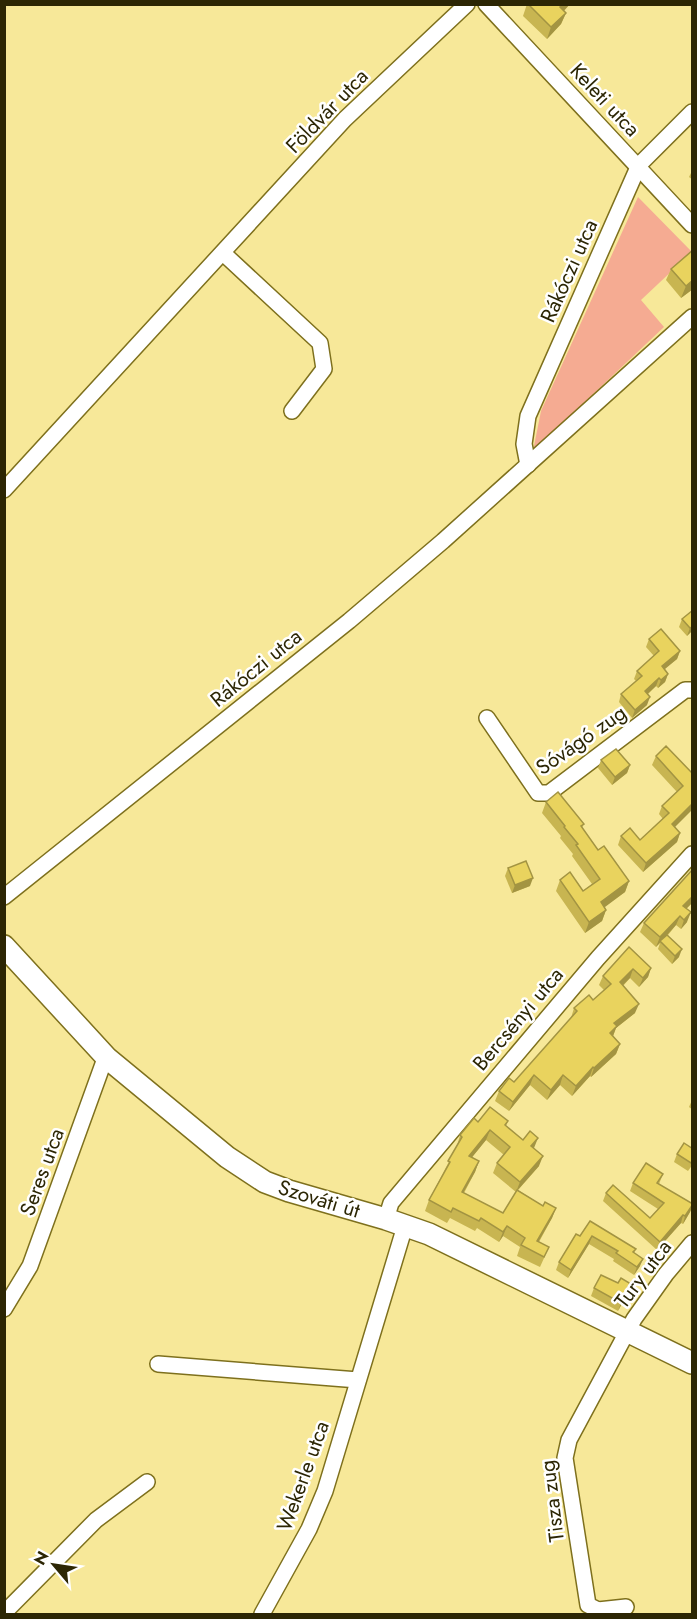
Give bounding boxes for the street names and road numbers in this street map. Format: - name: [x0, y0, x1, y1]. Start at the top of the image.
- street label: Keleti utca: [563, 57, 647, 143]
- street label: Földvár utca: [279, 62, 375, 160]
- street label: Rákóczi utca: [533, 215, 605, 327]
- street label: Rákóczi utca: [204, 622, 308, 714]
- street label: Sóvágó zug: [530, 698, 632, 782]
- street label: Bercsényi utca: [466, 961, 570, 1077]
- street label: Seres utca: [12, 1124, 72, 1220]
- street label: Szováti út: [274, 1172, 364, 1226]
- street label: Tury utca: [607, 1234, 679, 1314]
- street label: Wekerle utca: [269, 1417, 337, 1535]
- street label: Tisza zug: [532, 1458, 572, 1544]

